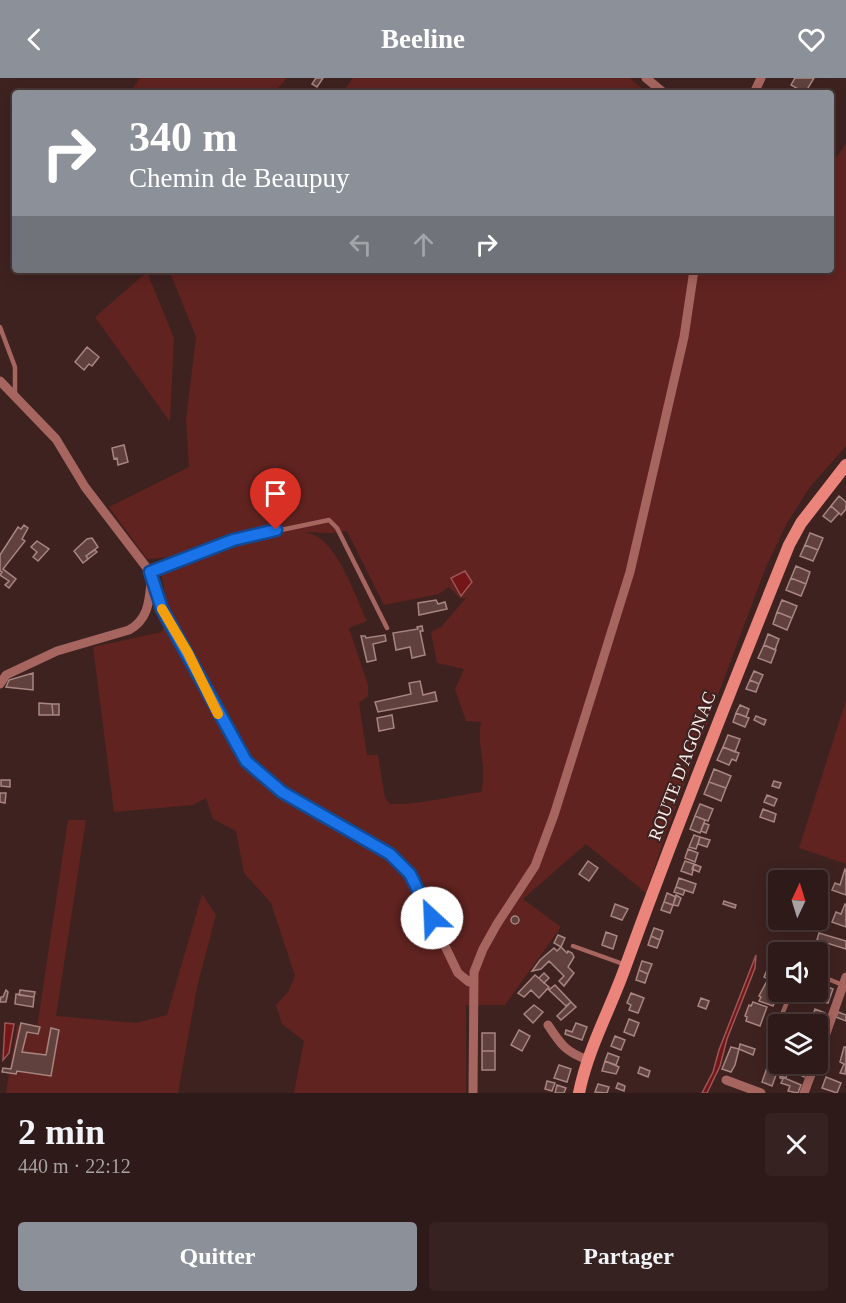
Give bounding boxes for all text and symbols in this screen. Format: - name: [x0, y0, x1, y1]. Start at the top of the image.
- icon: back: [18, 23, 51, 56]
- icon: heart: [795, 23, 828, 56]
- text: Beeline: [381, 24, 465, 54]
- icon: right: [30, 114, 108, 192]
- text: 340 m: [129, 114, 238, 160]
- text: Chemin de Beaupuy: [129, 163, 349, 193]
- icon: left: [344, 228, 377, 261]
- icon: ahead: [407, 228, 440, 261]
- icon: right: [470, 228, 503, 261]
- pin: [250, 468, 301, 530]
- icon: arrive: [259, 477, 292, 510]
- street label: ROUTE D'AGONAC: [644, 689, 720, 843]
- north arrow: [768, 870, 828, 930]
- map controls: [768, 870, 828, 1074]
- position arrow: [400, 886, 464, 950]
- button: sound: [768, 942, 828, 1002]
- button: layers: [768, 1014, 828, 1074]
- text: 2 min: [18, 1112, 105, 1152]
- button: close: [765, 1113, 828, 1176]
- text: 440 m · 22:12: [18, 1155, 131, 1177]
- button: Quitter: [18, 1222, 417, 1291]
- button: Partager: [429, 1222, 828, 1291]

